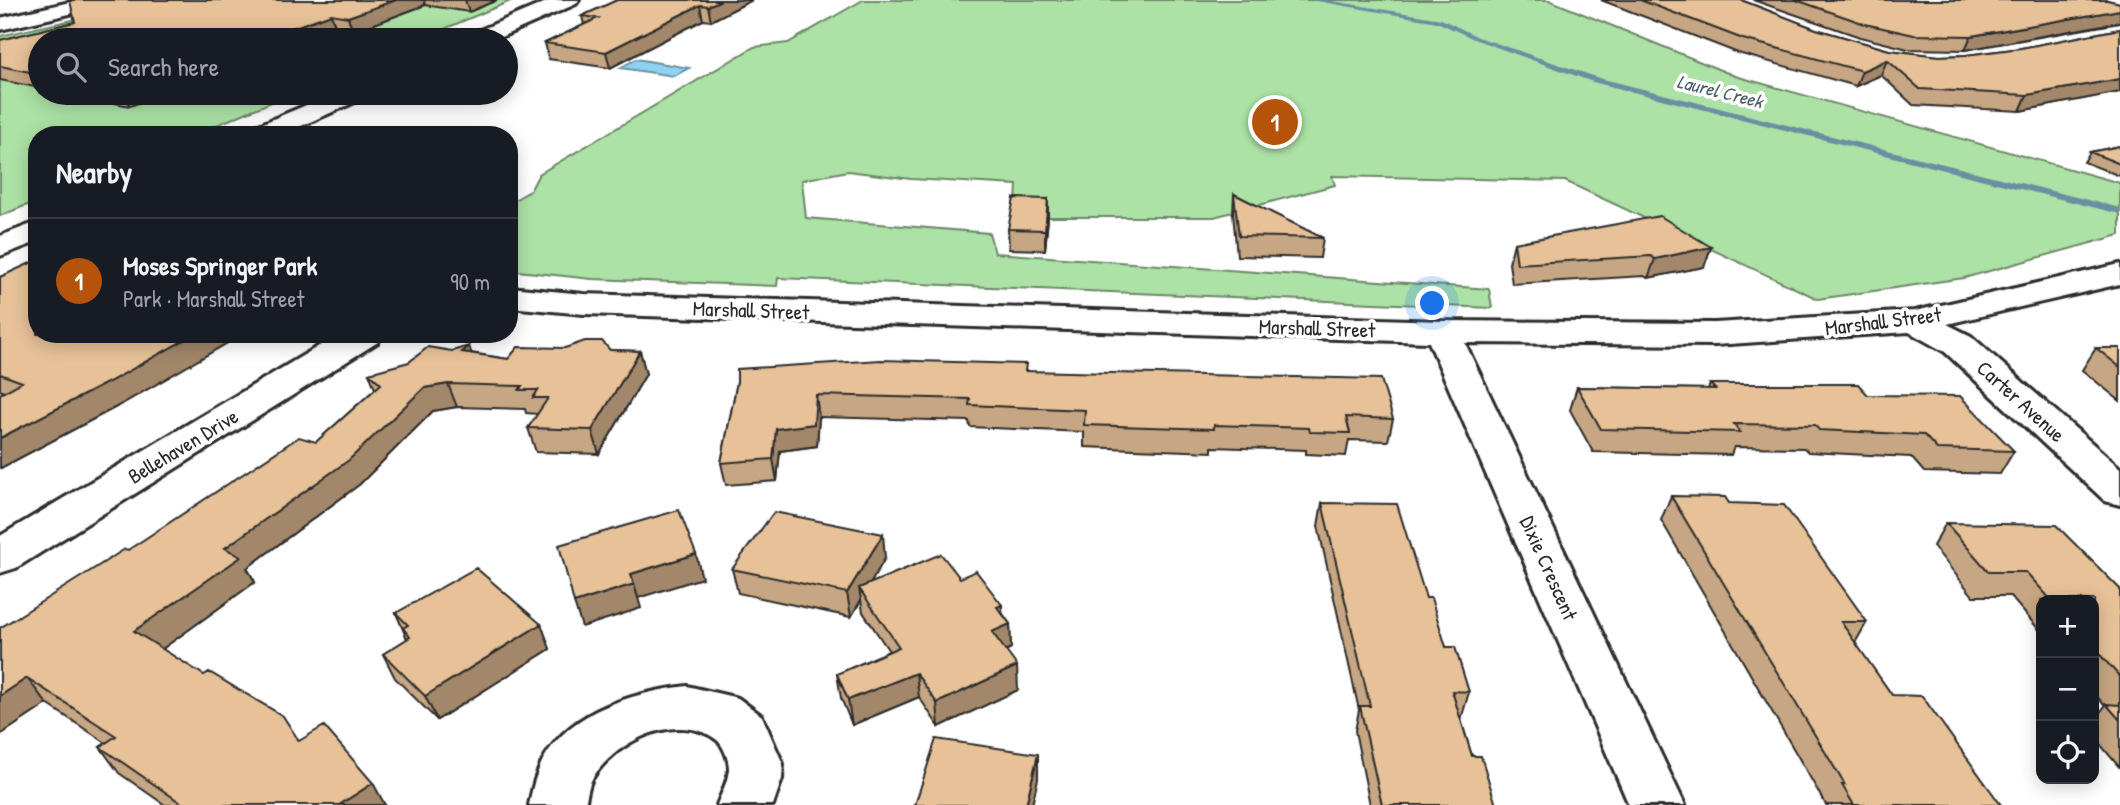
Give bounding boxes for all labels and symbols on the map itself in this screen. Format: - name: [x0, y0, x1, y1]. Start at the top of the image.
- water label: Laurel Creek: [1675, 68, 1767, 115]
- pin: 1: [1252, 96, 1298, 148]
- your location: [1415, 286, 1449, 320]
- street label: Marshall Street: [692, 293, 811, 327]
- street label: Marshall Street: [1823, 299, 1943, 343]
- street label: Marshall Street: [1258, 311, 1377, 345]
- street label: Carter Avenue: [1971, 354, 2071, 448]
- street label: Bellehaven Drive: [122, 402, 244, 490]
- street label: Dixie Crescent: [1513, 511, 1585, 625]

